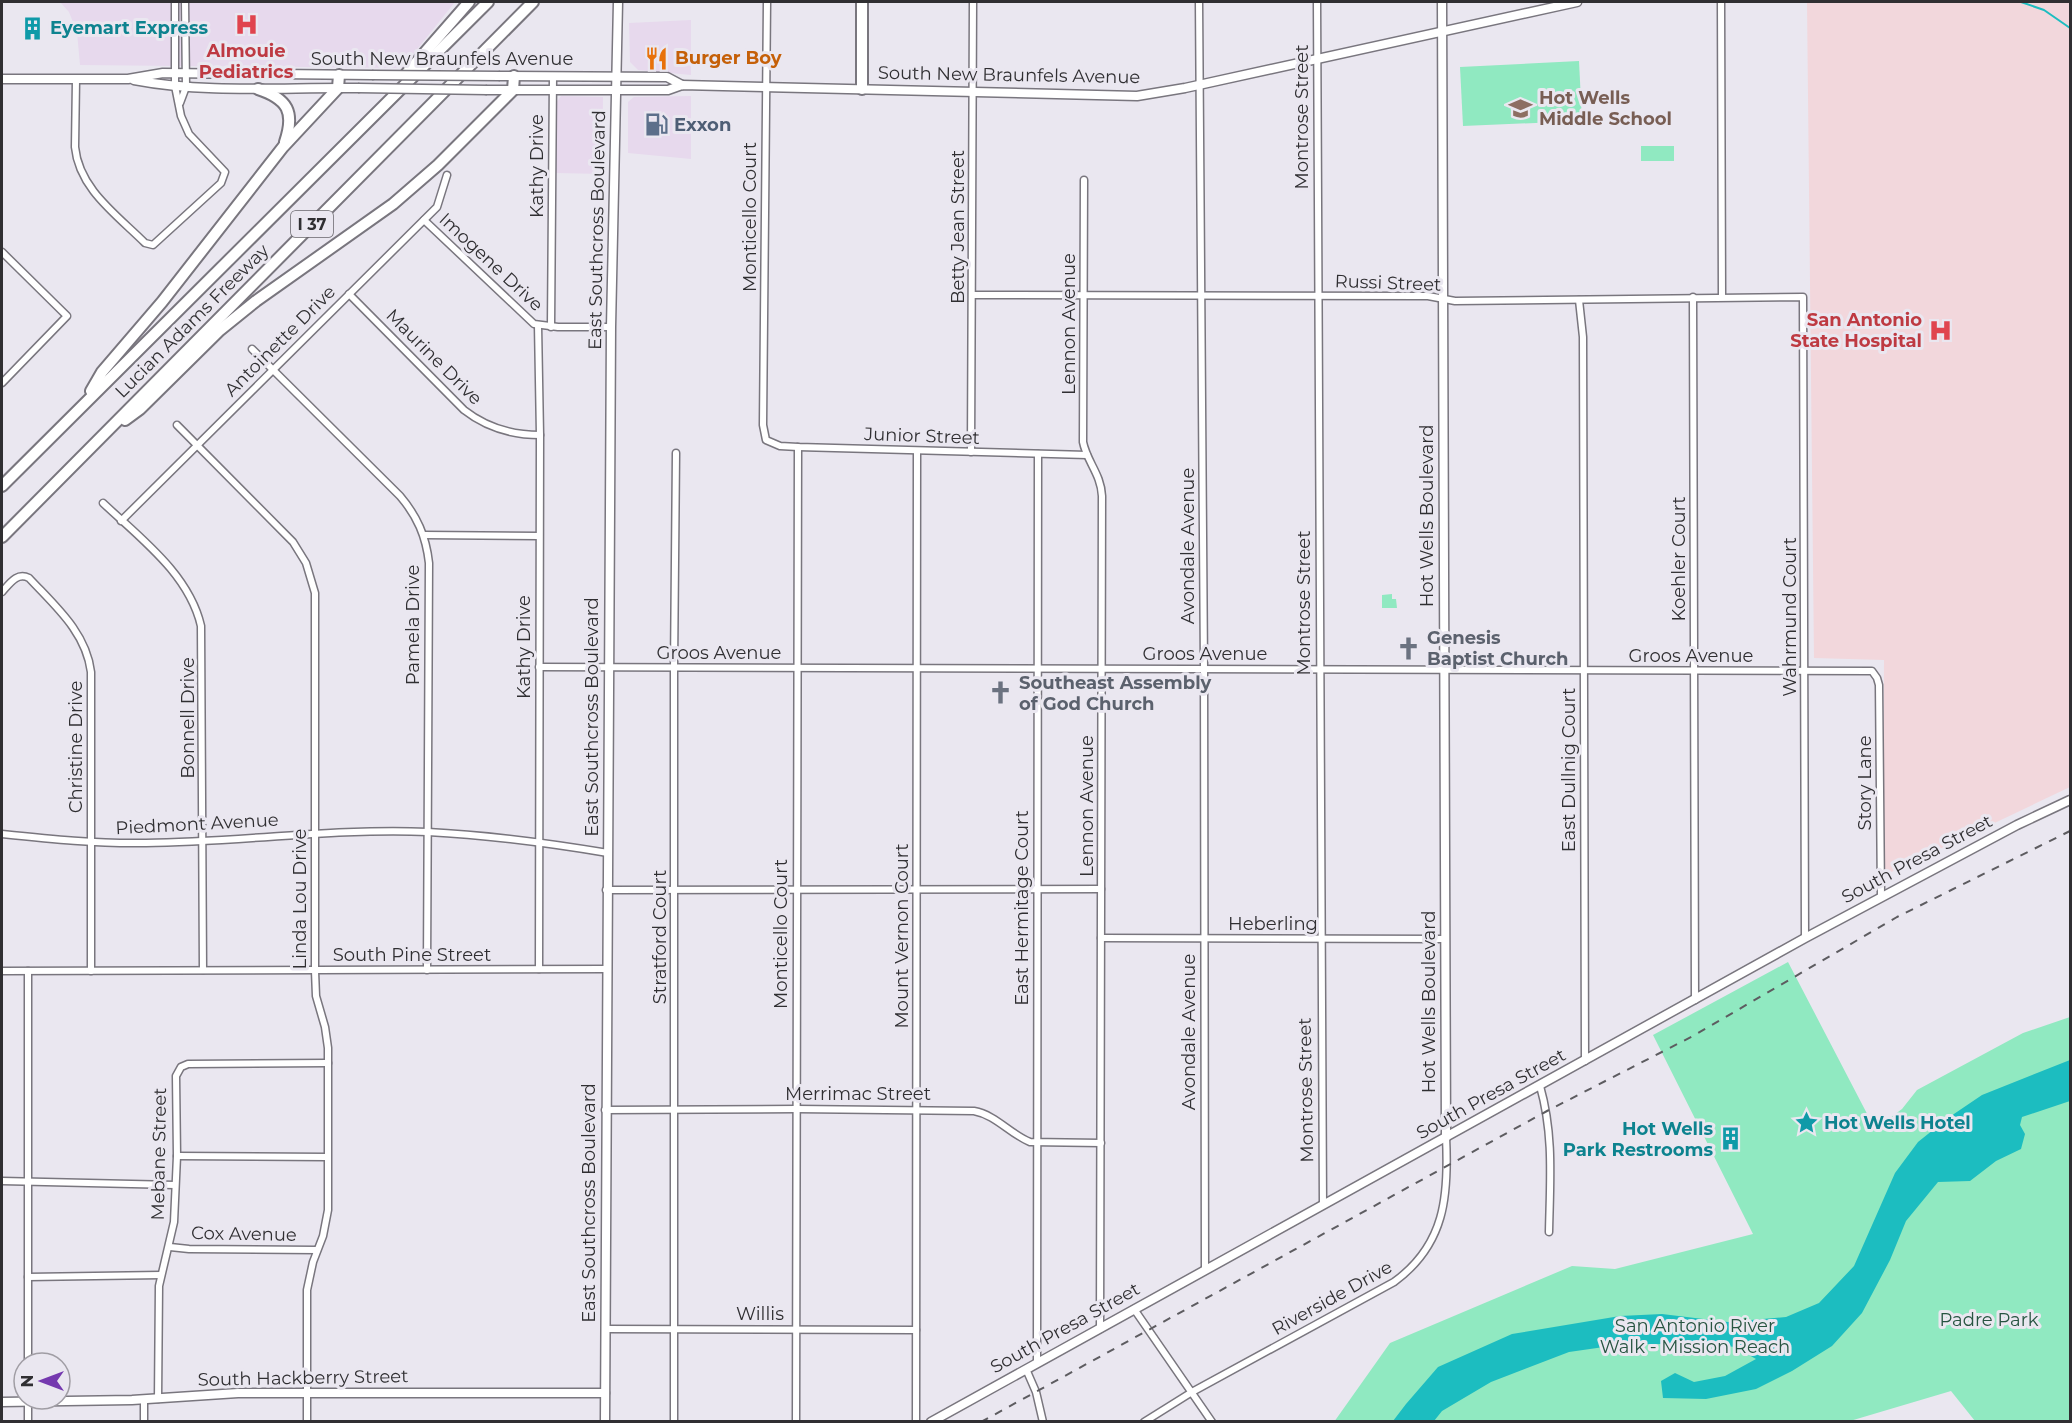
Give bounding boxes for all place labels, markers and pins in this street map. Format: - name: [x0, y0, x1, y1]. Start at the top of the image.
- hospital icon: Almouie Pediatrics: [233, 12, 259, 38]
- building icon: Eyemart Express: [19, 15, 45, 41]
- place label: Eyemart Express: [50, 17, 208, 39]
- place label: Almouie Pediatrics: [199, 40, 294, 83]
- restaurant icon: Burger Boy: [644, 45, 670, 71]
- place label: Burger Boy: [675, 47, 782, 69]
- place label: Hot Wells Middle School: [1539, 87, 1672, 130]
- school or university icon: Hot Wells Middle School: [1508, 95, 1534, 121]
- fuel station icon: Exxon: [643, 112, 669, 138]
- place label: Exxon: [674, 114, 731, 136]
- place label: San Antonio State Hospital: [1790, 309, 1922, 352]
- hospital icon: San Antonio State Hospital: [1927, 317, 1953, 343]
- place label: Genesis Baptist Church: [1427, 627, 1568, 670]
- church icon: Genesis Baptist Church: [1396, 635, 1422, 661]
- place label: Southeast Assembly of God Church: [1019, 672, 1212, 715]
- church icon: Southeast Assembly of God Church: [988, 680, 1014, 706]
- place icon: Hot Wells Hotel: [1793, 1110, 1819, 1136]
- place label: Hot Wells Hotel: [1824, 1112, 1971, 1134]
- place label: Hot Wells Park Restrooms: [1563, 1118, 1713, 1161]
- building icon: Hot Wells Park Restrooms: [1718, 1126, 1744, 1152]

